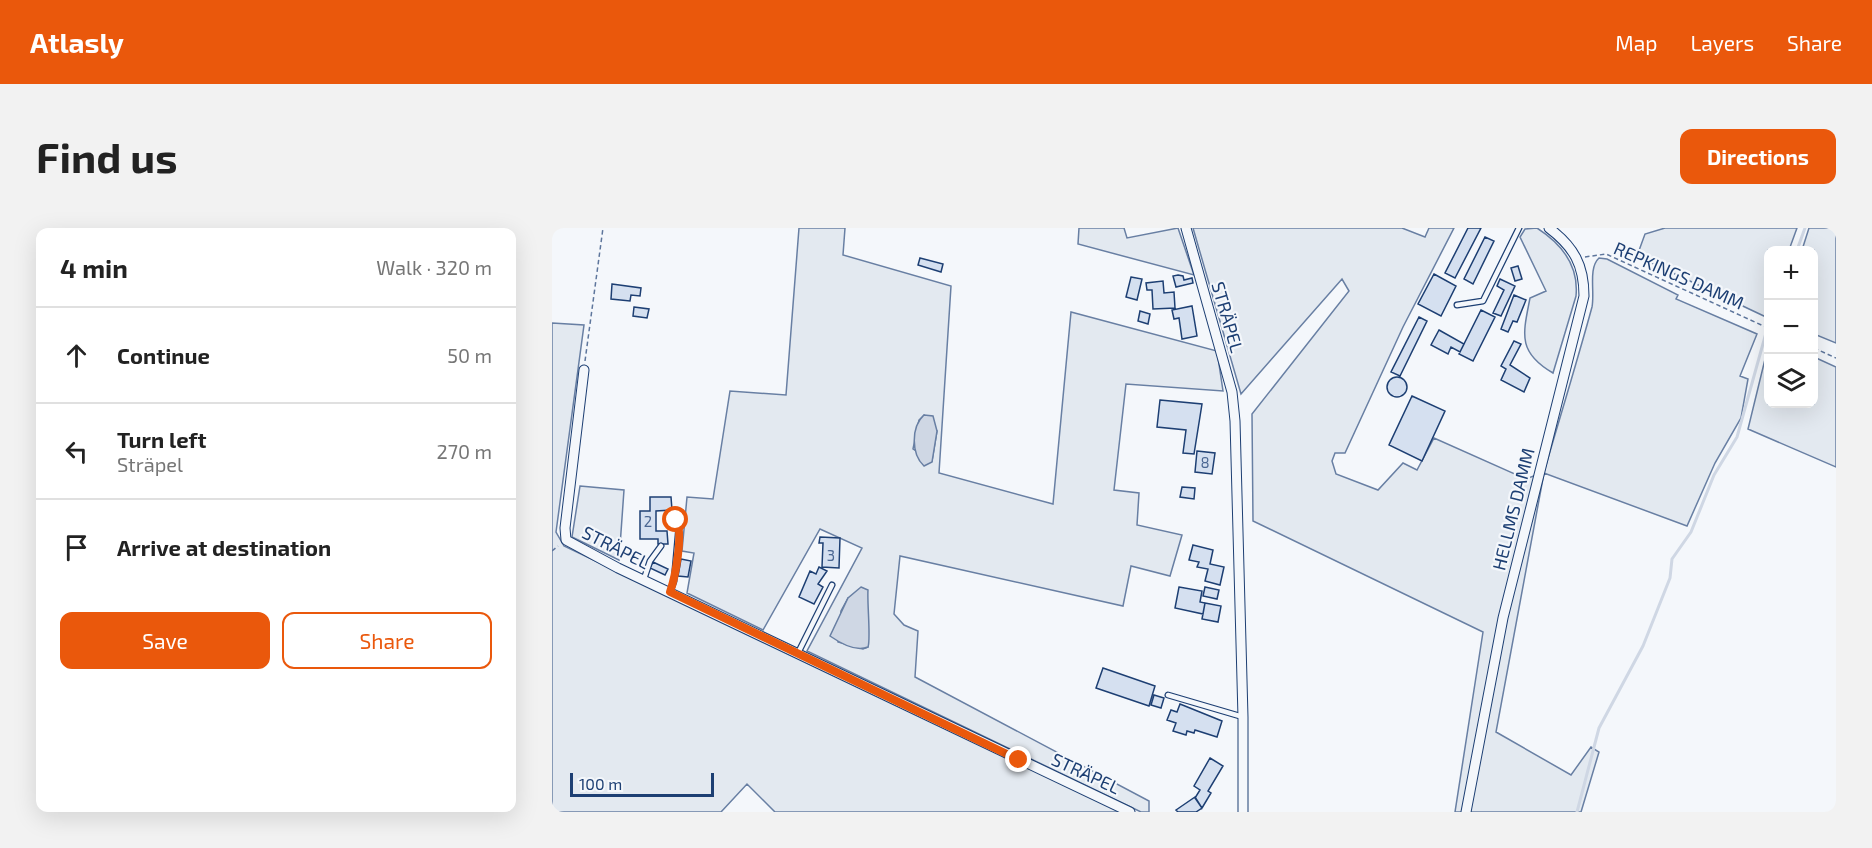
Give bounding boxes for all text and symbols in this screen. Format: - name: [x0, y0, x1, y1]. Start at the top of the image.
- text: Atlasly: [30, 25, 124, 59]
- text: Map: [1615, 30, 1657, 55]
- text: Layers: [1690, 30, 1754, 55]
- text: Share: [1787, 30, 1842, 55]
- button: Directions: [1680, 129, 1836, 184]
- text: Find us: [36, 131, 178, 181]
- street label: REPKINGS DAMM: [1611, 236, 1747, 314]
- map controls: [1764, 246, 1818, 408]
- button: +: [1764, 246, 1818, 300]
- text: 4 min: [60, 252, 128, 283]
- text: Walk · 320 m: [376, 255, 492, 279]
- street label: STRÄPEL: [1207, 279, 1249, 355]
- button: −: [1764, 300, 1818, 354]
- icon: ahead: [60, 339, 93, 372]
- text: Continue: [117, 342, 210, 368]
- text: 50 m: [447, 343, 492, 367]
- button: layers: [1764, 354, 1818, 408]
- text: Turn left: [117, 426, 206, 452]
- icon: left: [60, 435, 93, 468]
- text: 270 m: [436, 439, 492, 463]
- street label: HELLMS DAMM: [1487, 446, 1539, 572]
- text: Sträpel: [117, 452, 183, 476]
- house number: 8: [1200, 453, 1210, 471]
- route start: [662, 506, 688, 532]
- house number: 2: [644, 512, 652, 530]
- street label: STRÄPEL: [579, 521, 653, 573]
- icon: arrive: [60, 531, 93, 564]
- text: Arrive at destination: [117, 534, 331, 560]
- house number: 3: [827, 546, 835, 564]
- button: Save: [60, 612, 270, 669]
- button: Share: [282, 612, 492, 669]
- route end: [1005, 746, 1031, 772]
- street label: STRÄPEL: [1048, 748, 1124, 798]
- scale bar: [570, 770, 714, 798]
- text: 100 m: [579, 774, 622, 793]

